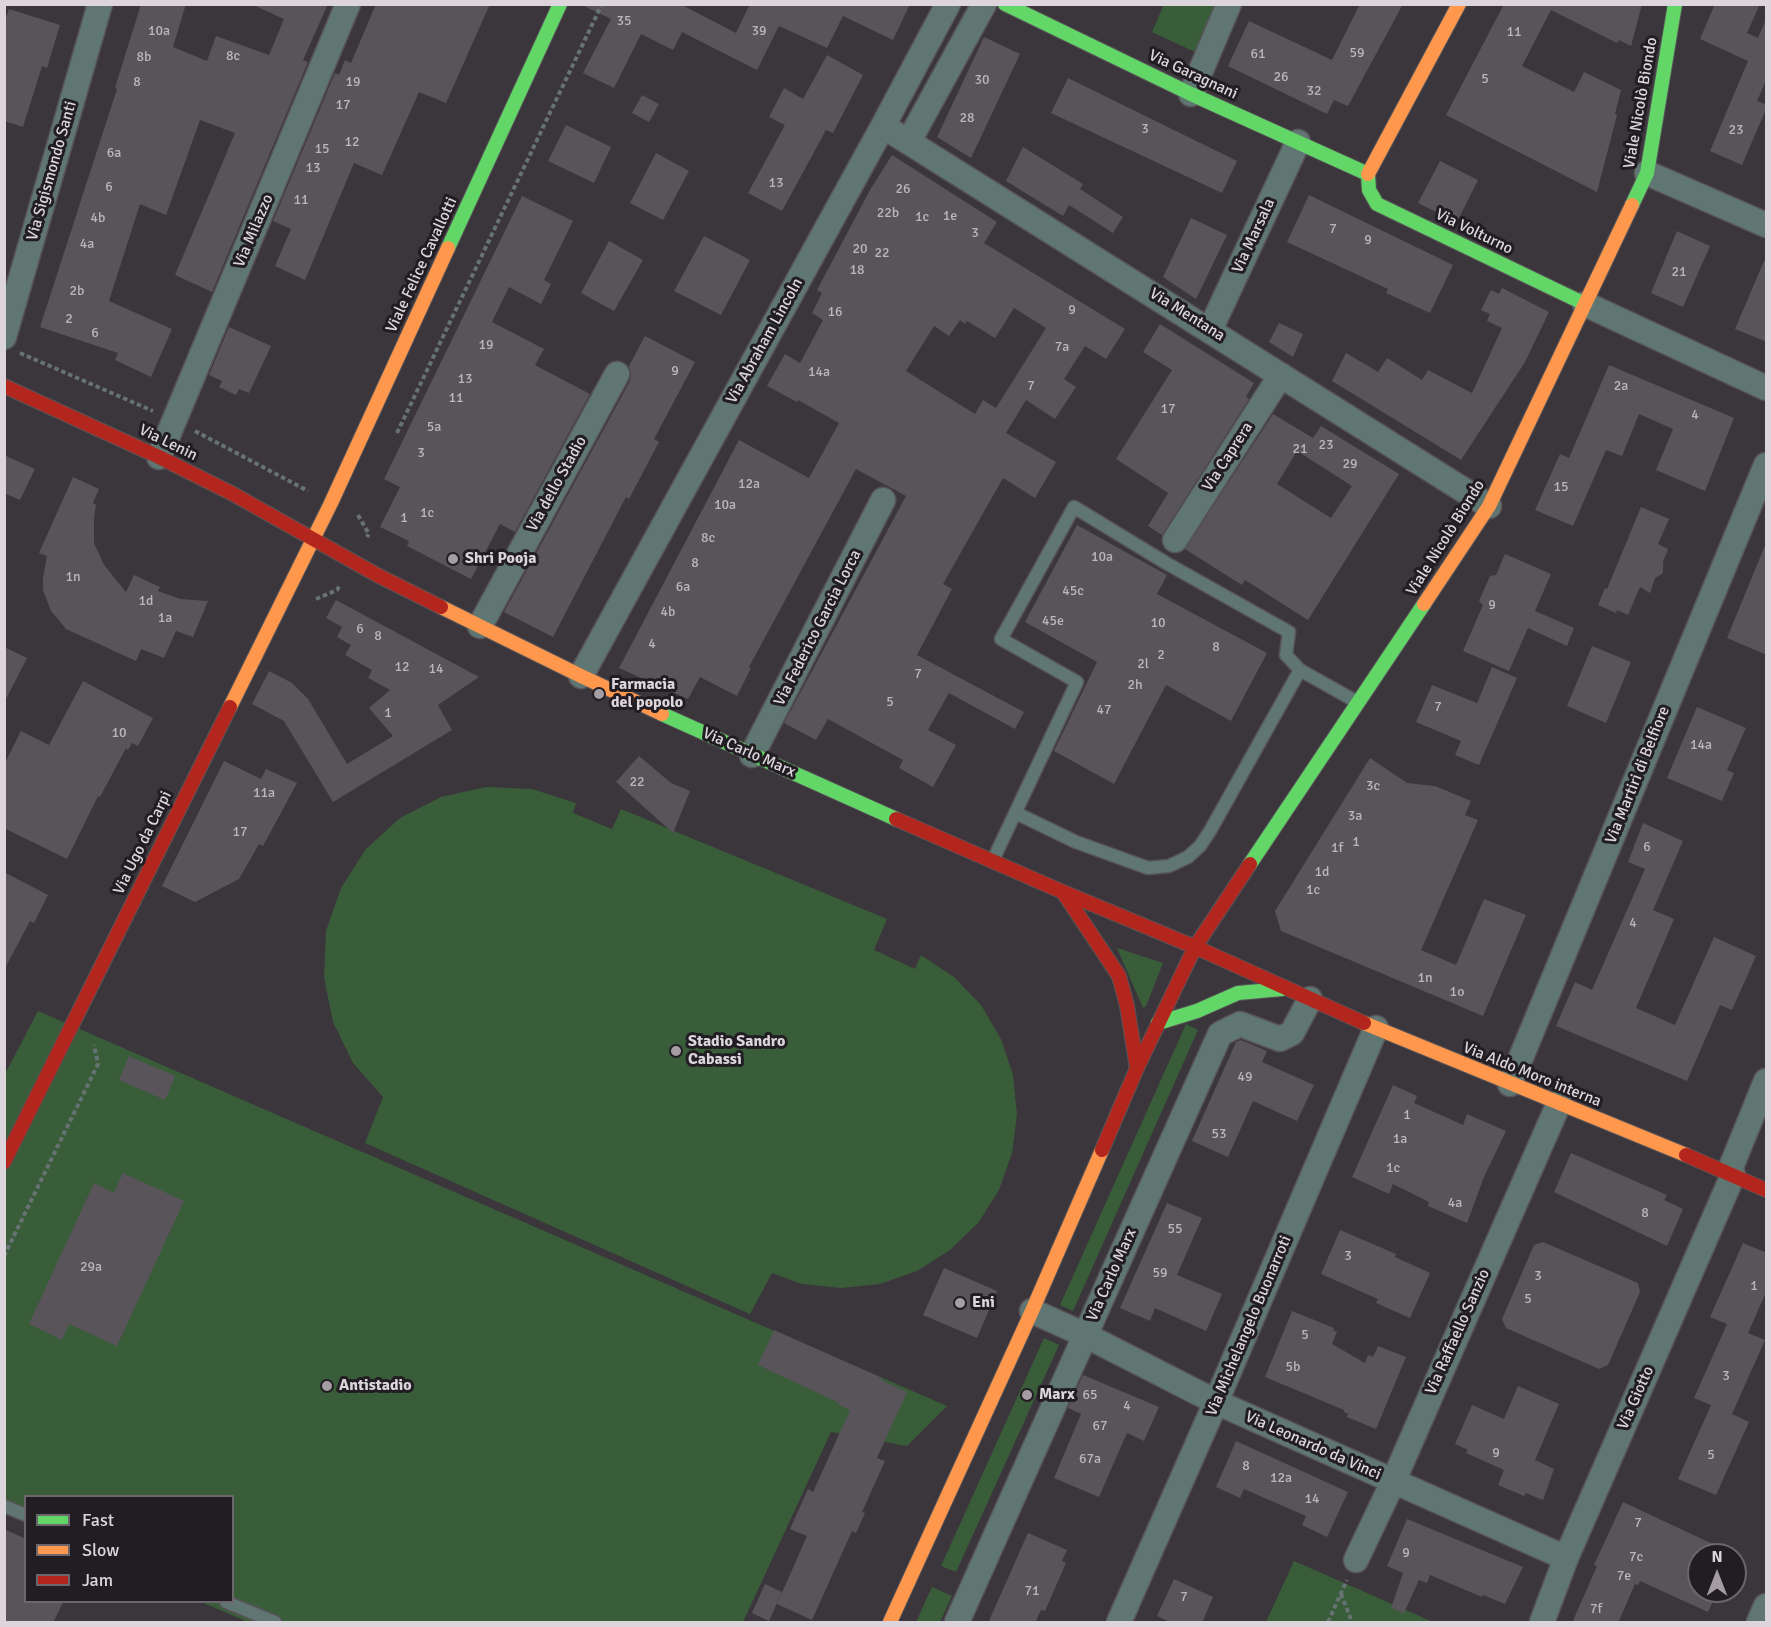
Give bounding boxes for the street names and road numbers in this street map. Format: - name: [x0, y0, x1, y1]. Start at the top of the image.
- street label: Viale Nicolò Biondo: [1620, 36, 1662, 170]
- street label: Via Garagnani: [1146, 46, 1240, 104]
- street label: Via Sigismondo Santi: [23, 99, 81, 243]
- street label: Via Milazzo: [230, 192, 278, 270]
- street label: Viale Felice Cavallotti: [382, 194, 462, 336]
- street label: Via Marsala: [1228, 196, 1280, 276]
- street label: Via Volturno: [1432, 205, 1516, 259]
- street label: Via Abraham Lincoln: [723, 275, 807, 407]
- street label: Via Mentana: [1146, 284, 1228, 346]
- street label: Via Caprera: [1198, 419, 1258, 495]
- street label: Via Lenin: [136, 421, 200, 465]
- street label: Via dello Stadio: [523, 433, 591, 535]
- street label: Viale Nicolò Biondo: [1403, 477, 1489, 599]
- street label: Via Federico Garcia Lorca: [770, 547, 866, 709]
- street label: Via Martiri di Belfiore: [1602, 704, 1674, 846]
- street label: Via Carlo Marx: [700, 724, 798, 782]
- street label: Via Ugo da Carpi: [110, 788, 176, 898]
- street label: Via Aldo Moro interna: [1460, 1038, 1604, 1112]
- street label: Via Carlo Marx: [1083, 1226, 1141, 1324]
- street label: Via Michelangelo Buonarroti: [1202, 1233, 1296, 1419]
- street label: Via Raffaello Sanzio: [1422, 1266, 1494, 1398]
- street label: Via Giotto: [1614, 1363, 1658, 1433]
- street label: Via Leonardo da Vinci: [1242, 1407, 1384, 1485]

